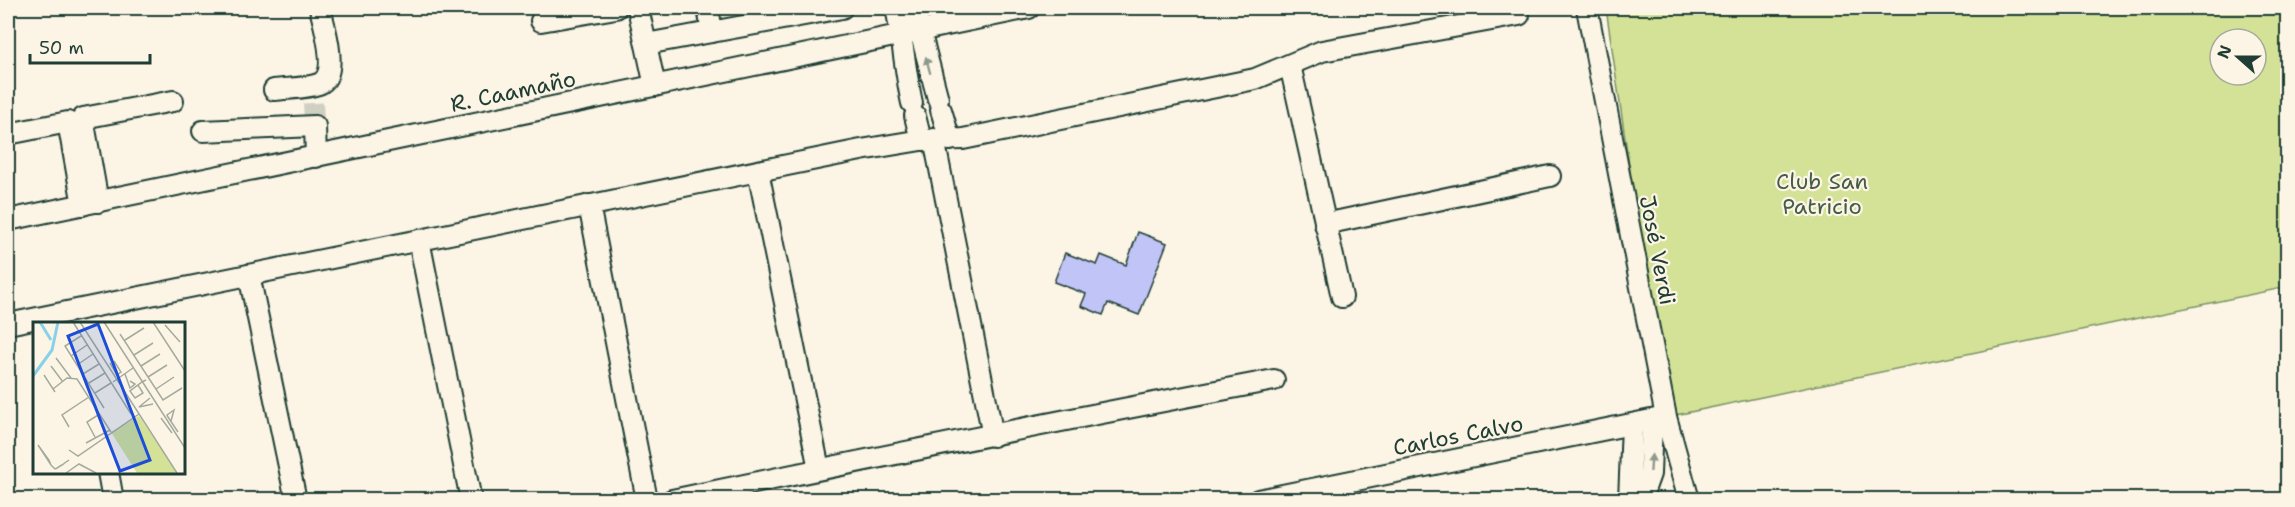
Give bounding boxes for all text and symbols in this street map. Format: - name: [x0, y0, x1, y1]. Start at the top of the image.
- scale bar: [30, 27, 150, 65]
- north arrow: [2208, 27, 2268, 87]
- text: 50 m: [39, 36, 84, 60]
- text: N: [2212, 42, 2237, 61]
- one-way arrow: [923, 56, 932, 74]
- street label: R. Caamaño: [448, 64, 579, 119]
- park label: Club San Patricio: [1776, 167, 1868, 221]
- street label: José Verdi: [1633, 193, 1682, 307]
- inset map: [33, 322, 184, 474]
- street label: Carlos Calvo: [1391, 409, 1526, 462]
- one-way arrow: [1646, 454, 1656, 473]

